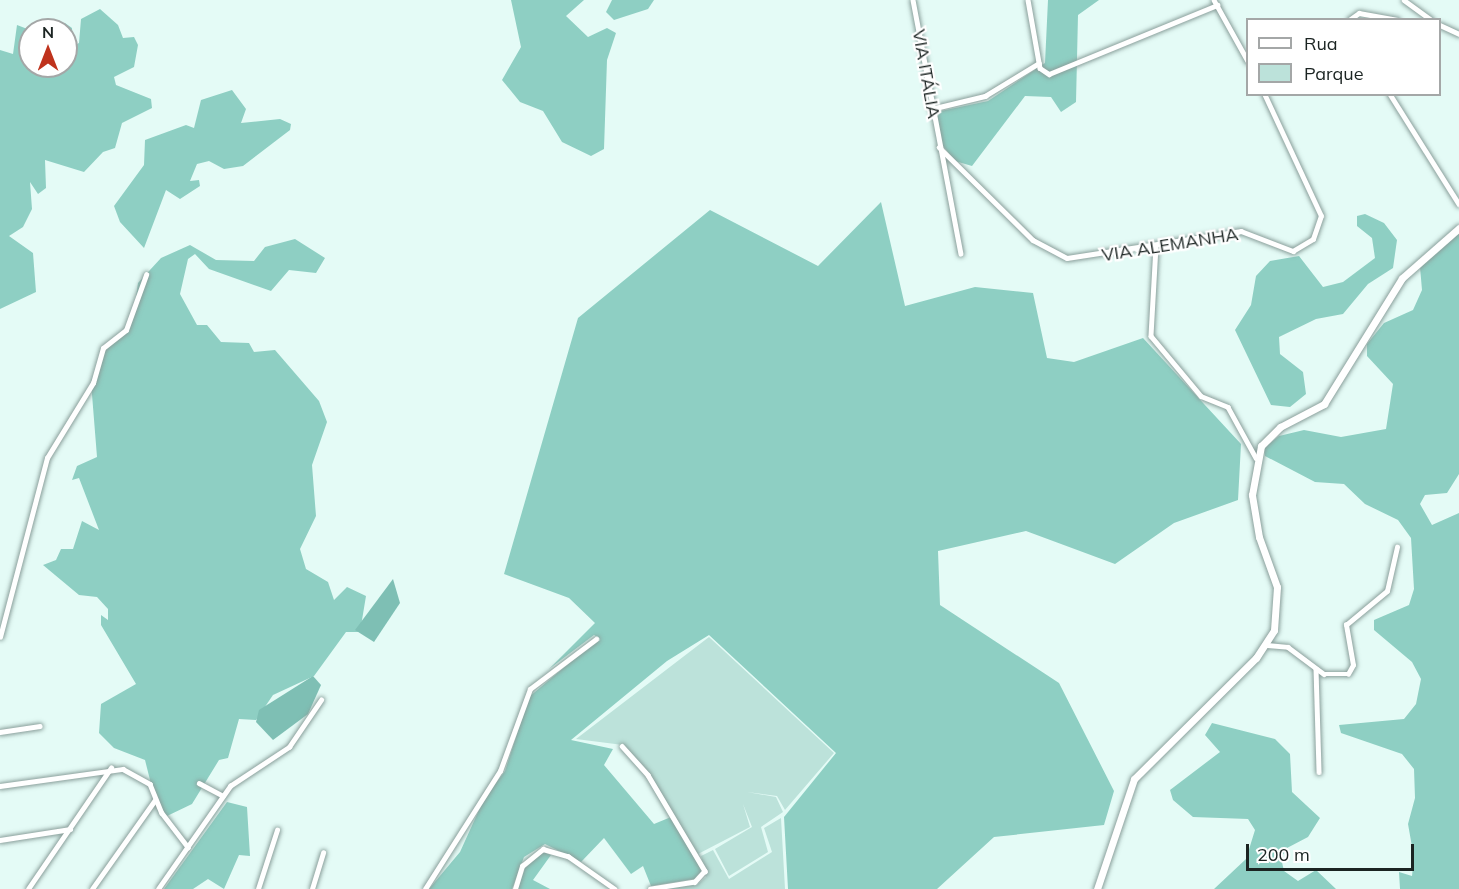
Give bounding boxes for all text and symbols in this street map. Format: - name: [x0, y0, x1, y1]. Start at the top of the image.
- north arrow: [18, 18, 78, 78]
- legend: [1246, 18, 1441, 96]
- text: N: [42, 22, 54, 42]
- street label: VIA ITÁLIA: [908, 28, 944, 120]
- text: Rua: [1304, 32, 1338, 55]
- text: Parque: [1304, 62, 1363, 85]
- street label: VIA ALEMANHA: [1100, 224, 1240, 266]
- scale bar: [1249, 832, 1417, 870]
- text: 200 m: [1257, 843, 1310, 866]

